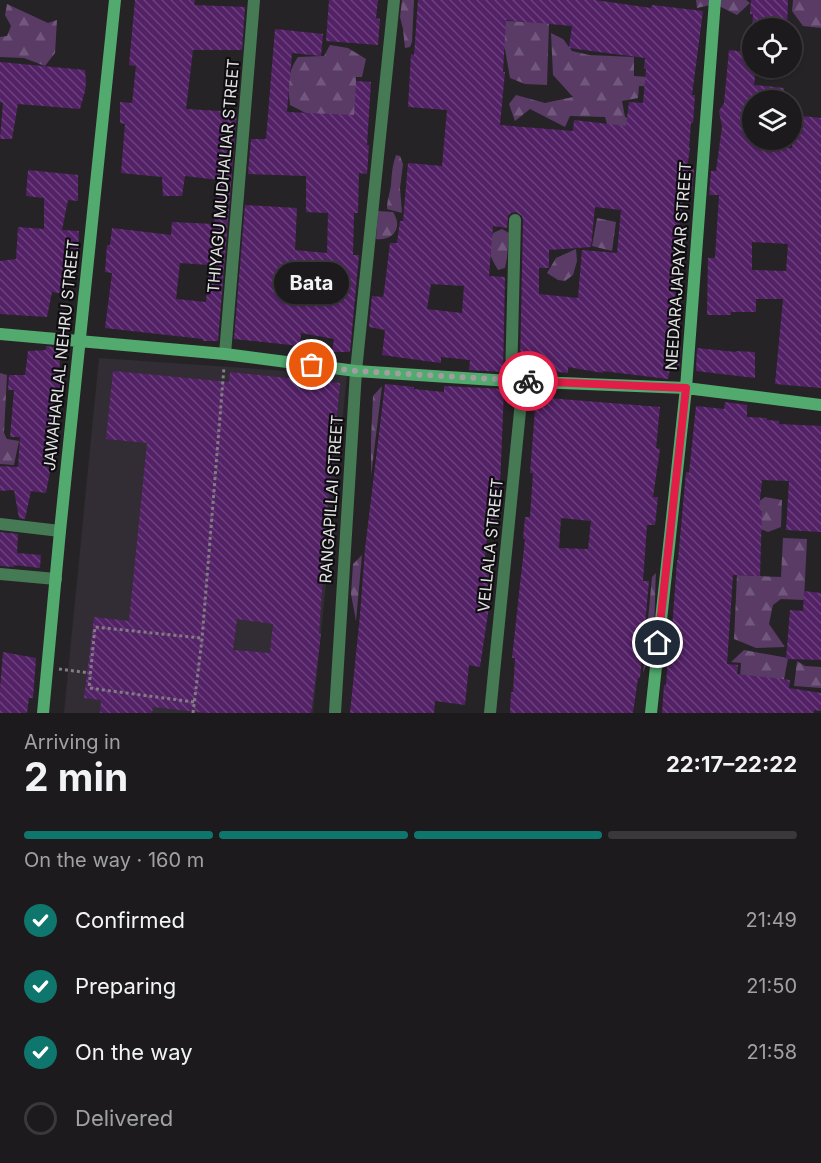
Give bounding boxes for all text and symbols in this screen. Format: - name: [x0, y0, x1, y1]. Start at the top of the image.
- map controls: [742, 18, 802, 150]
- button: locate: [742, 18, 802, 78]
- street label: THIYAGU MUDHALIAR STREET: [203, 58, 243, 294]
- button: layers: [742, 90, 802, 150]
- street label: NEEDARAJAPAYAR STREET: [661, 161, 695, 371]
- street label: JAWAHARLAL NEHRU STREET: [39, 238, 83, 472]
- callout: Bata: [274, 263, 350, 305]
- text: Bata: [290, 271, 333, 295]
- pin: [286, 339, 337, 390]
- icon: bag: [295, 348, 328, 381]
- courier: [498, 351, 558, 411]
- icon: bike: [512, 365, 545, 398]
- street label: RANGAPILLAI STREET: [315, 414, 347, 584]
- street label: VELLALA STREET: [473, 477, 507, 613]
- pin: [632, 617, 683, 668]
- icon: home: [641, 626, 674, 659]
- text: Arriving in: [24, 730, 121, 754]
- text: 22:17–22:22: [666, 751, 797, 777]
- text: 2 min: [24, 753, 128, 800]
- text: On the way · 160 m: [24, 848, 204, 872]
- icon: check: [24, 904, 57, 937]
- text: Confirmed: [75, 907, 185, 933]
- text: 21:49: [746, 908, 797, 932]
- icon: check: [24, 970, 57, 1003]
- text: Preparing: [75, 973, 176, 999]
- text: 21:50: [746, 974, 797, 998]
- icon: check: [24, 1036, 57, 1069]
- text: On the way: [75, 1039, 193, 1065]
- text: 21:58: [746, 1040, 797, 1064]
- text: Delivered: [75, 1105, 173, 1131]

